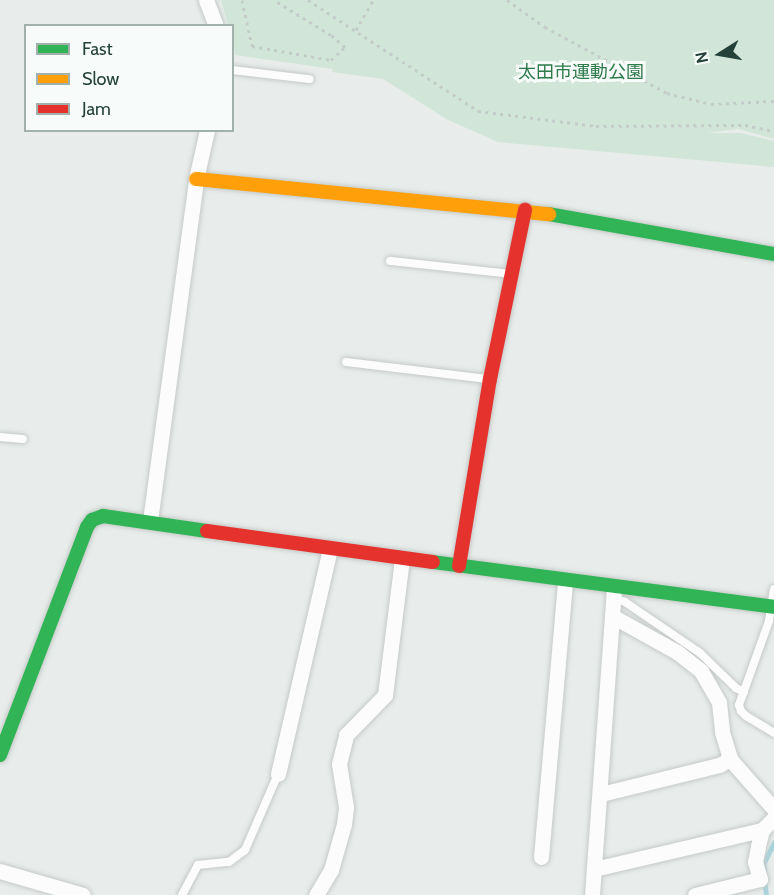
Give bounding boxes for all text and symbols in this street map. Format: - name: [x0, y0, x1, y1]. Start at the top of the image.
- legend: [24, 24, 234, 132]
- north arrow: [690, 24, 750, 84]
- text: Fast: [82, 38, 113, 60]
- text: N: [691, 50, 712, 65]
- park label: 太田市運動公園: [518, 61, 644, 83]
- text: Slow: [82, 68, 119, 90]
- text: Jam: [82, 98, 111, 120]

